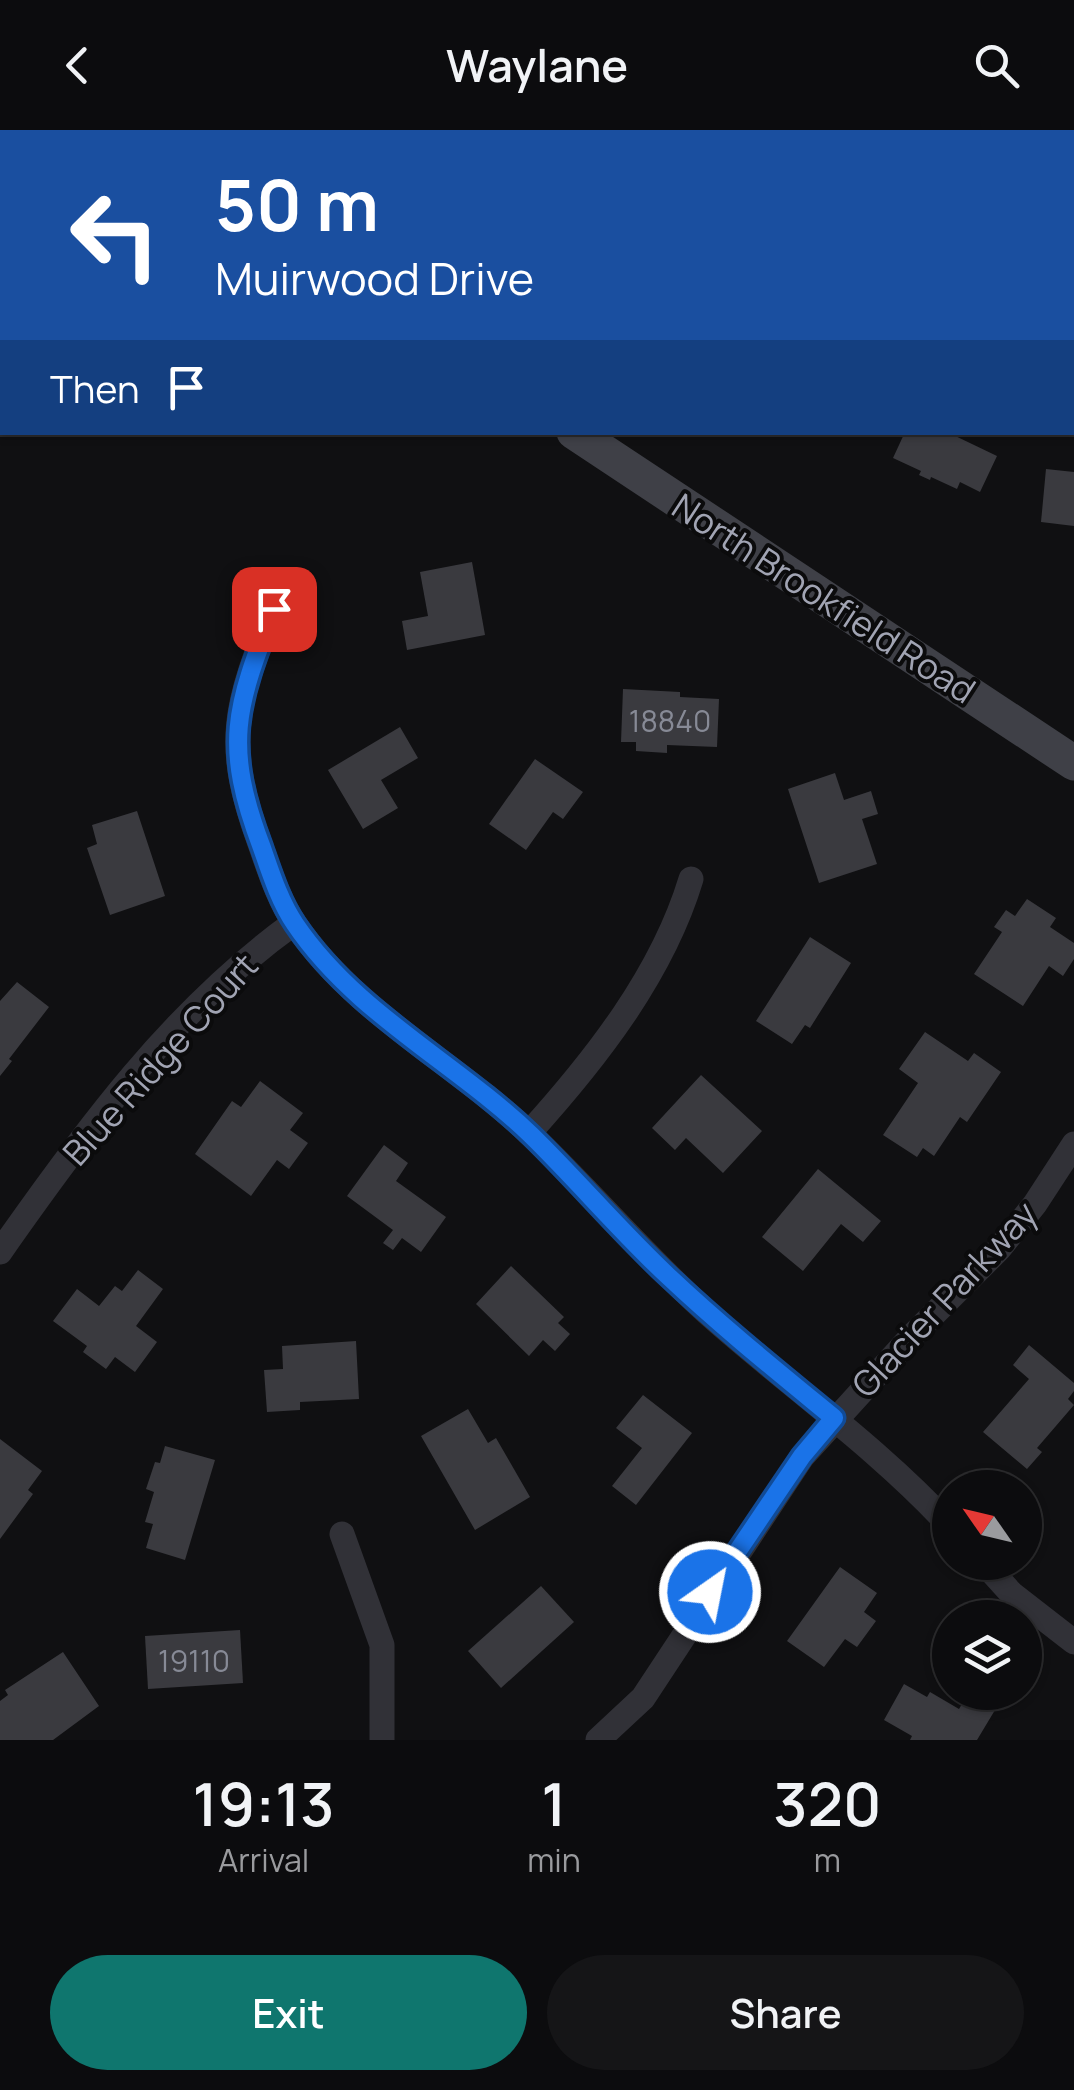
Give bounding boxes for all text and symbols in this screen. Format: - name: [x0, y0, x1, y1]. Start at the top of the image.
- text: Waylane: [446, 34, 628, 96]
- icon: back: [50, 38, 105, 93]
- icon: search: [969, 38, 1024, 93]
- text: 50 m: [215, 156, 379, 252]
- icon: left: [50, 170, 180, 300]
- text: Muirwood Drive: [215, 247, 534, 309]
- icon: arrive: [159, 360, 214, 415]
- text: Then: [50, 362, 139, 414]
- street label: North Brookfield Road: [663, 482, 985, 714]
- pin: [232, 567, 317, 652]
- icon: arrive: [247, 582, 302, 637]
- house number: 18840: [629, 700, 711, 741]
- street label: Blue Ridge Court: [52, 943, 268, 1175]
- street label: Glacier Parkway: [841, 1191, 1047, 1407]
- north arrow: [932, 1470, 1042, 1580]
- map controls: [932, 1470, 1042, 1710]
- position arrow: [658, 1540, 762, 1644]
- button: layers: [932, 1600, 1042, 1710]
- house number: 19110: [158, 1640, 230, 1681]
- text: 19:13: [193, 1762, 335, 1844]
- text: 1: [541, 1762, 567, 1844]
- text: 320: [773, 1762, 881, 1844]
- text: Arrival: [218, 1838, 309, 1882]
- text: min: [527, 1838, 581, 1882]
- text: m: [814, 1838, 841, 1882]
- button: Exit: [50, 1955, 527, 2070]
- button: Share: [547, 1955, 1024, 2070]

